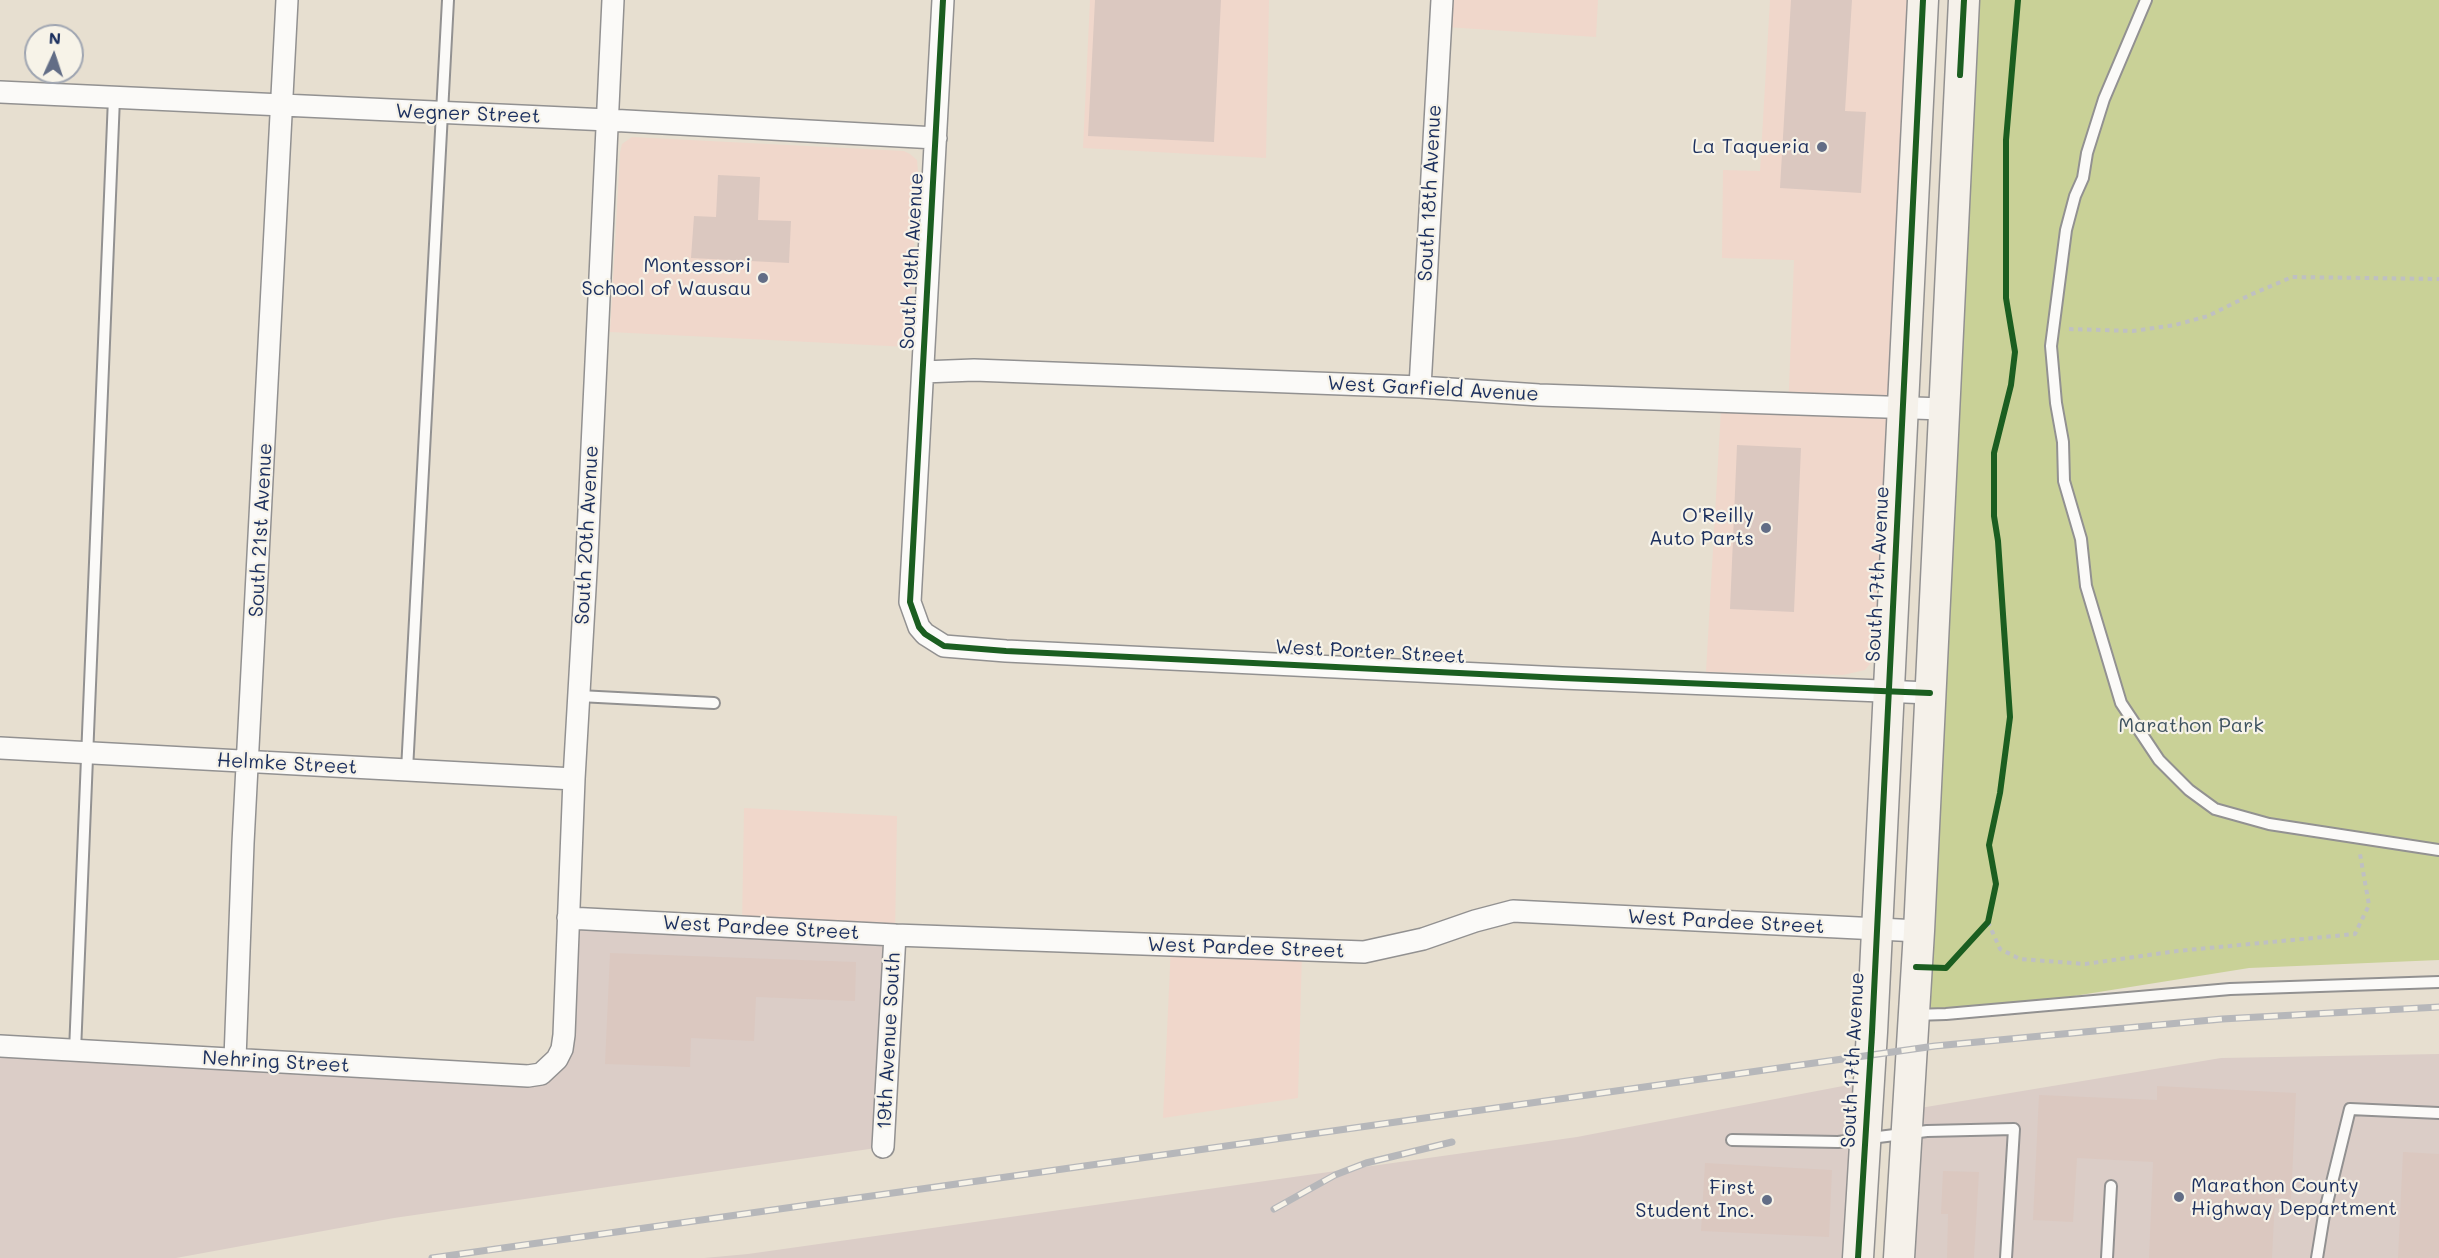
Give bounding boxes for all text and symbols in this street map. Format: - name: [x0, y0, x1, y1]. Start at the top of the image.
- north arrow: [24, 24, 84, 84]
- text: N: [48, 27, 61, 48]
- street label: Wegner Street: [395, 99, 541, 129]
- street label: South 18th Avenue: [1413, 104, 1447, 282]
- place label: La Taqueria: [1692, 135, 1810, 159]
- marker: La Taqueria: [1815, 140, 1829, 154]
- street label: South 19th Avenue: [895, 172, 929, 350]
- place label: Montessori School of Wausau: [581, 254, 751, 301]
- marker: Montessori School of Wausau: [756, 271, 770, 285]
- street label: West Garfield Avenue: [1327, 371, 1539, 407]
- street label: South 21st Avenue: [244, 442, 278, 618]
- street label: South 20th Avenue: [570, 445, 604, 625]
- street label: South 17th Avenue: [1861, 485, 1895, 663]
- place label: O'Reilly Auto Parts: [1649, 504, 1754, 551]
- marker: O'Reilly Auto Parts: [1759, 521, 1773, 535]
- street label: West Porter Street: [1274, 635, 1466, 669]
- park label: Marathon Park: [2118, 714, 2264, 738]
- street label: Helmke Street: [216, 748, 358, 780]
- street label: West Pardee Street: [1627, 905, 1825, 939]
- street label: West Pardee Street: [662, 911, 860, 945]
- street label: West Pardee Street: [1147, 933, 1345, 963]
- street label: 19th Avenue South: [872, 952, 906, 1130]
- street label: South 17th Avenue: [1836, 971, 1870, 1149]
- street label: Nehring Street: [202, 1046, 350, 1078]
- place label: Marathon County Highway Department: [2191, 1174, 2397, 1221]
- place label: First Student Inc.: [1635, 1176, 1755, 1223]
- marker: Marathon County Highway Department: [2172, 1190, 2186, 1204]
- marker: First Student Inc.: [1760, 1193, 1774, 1207]

